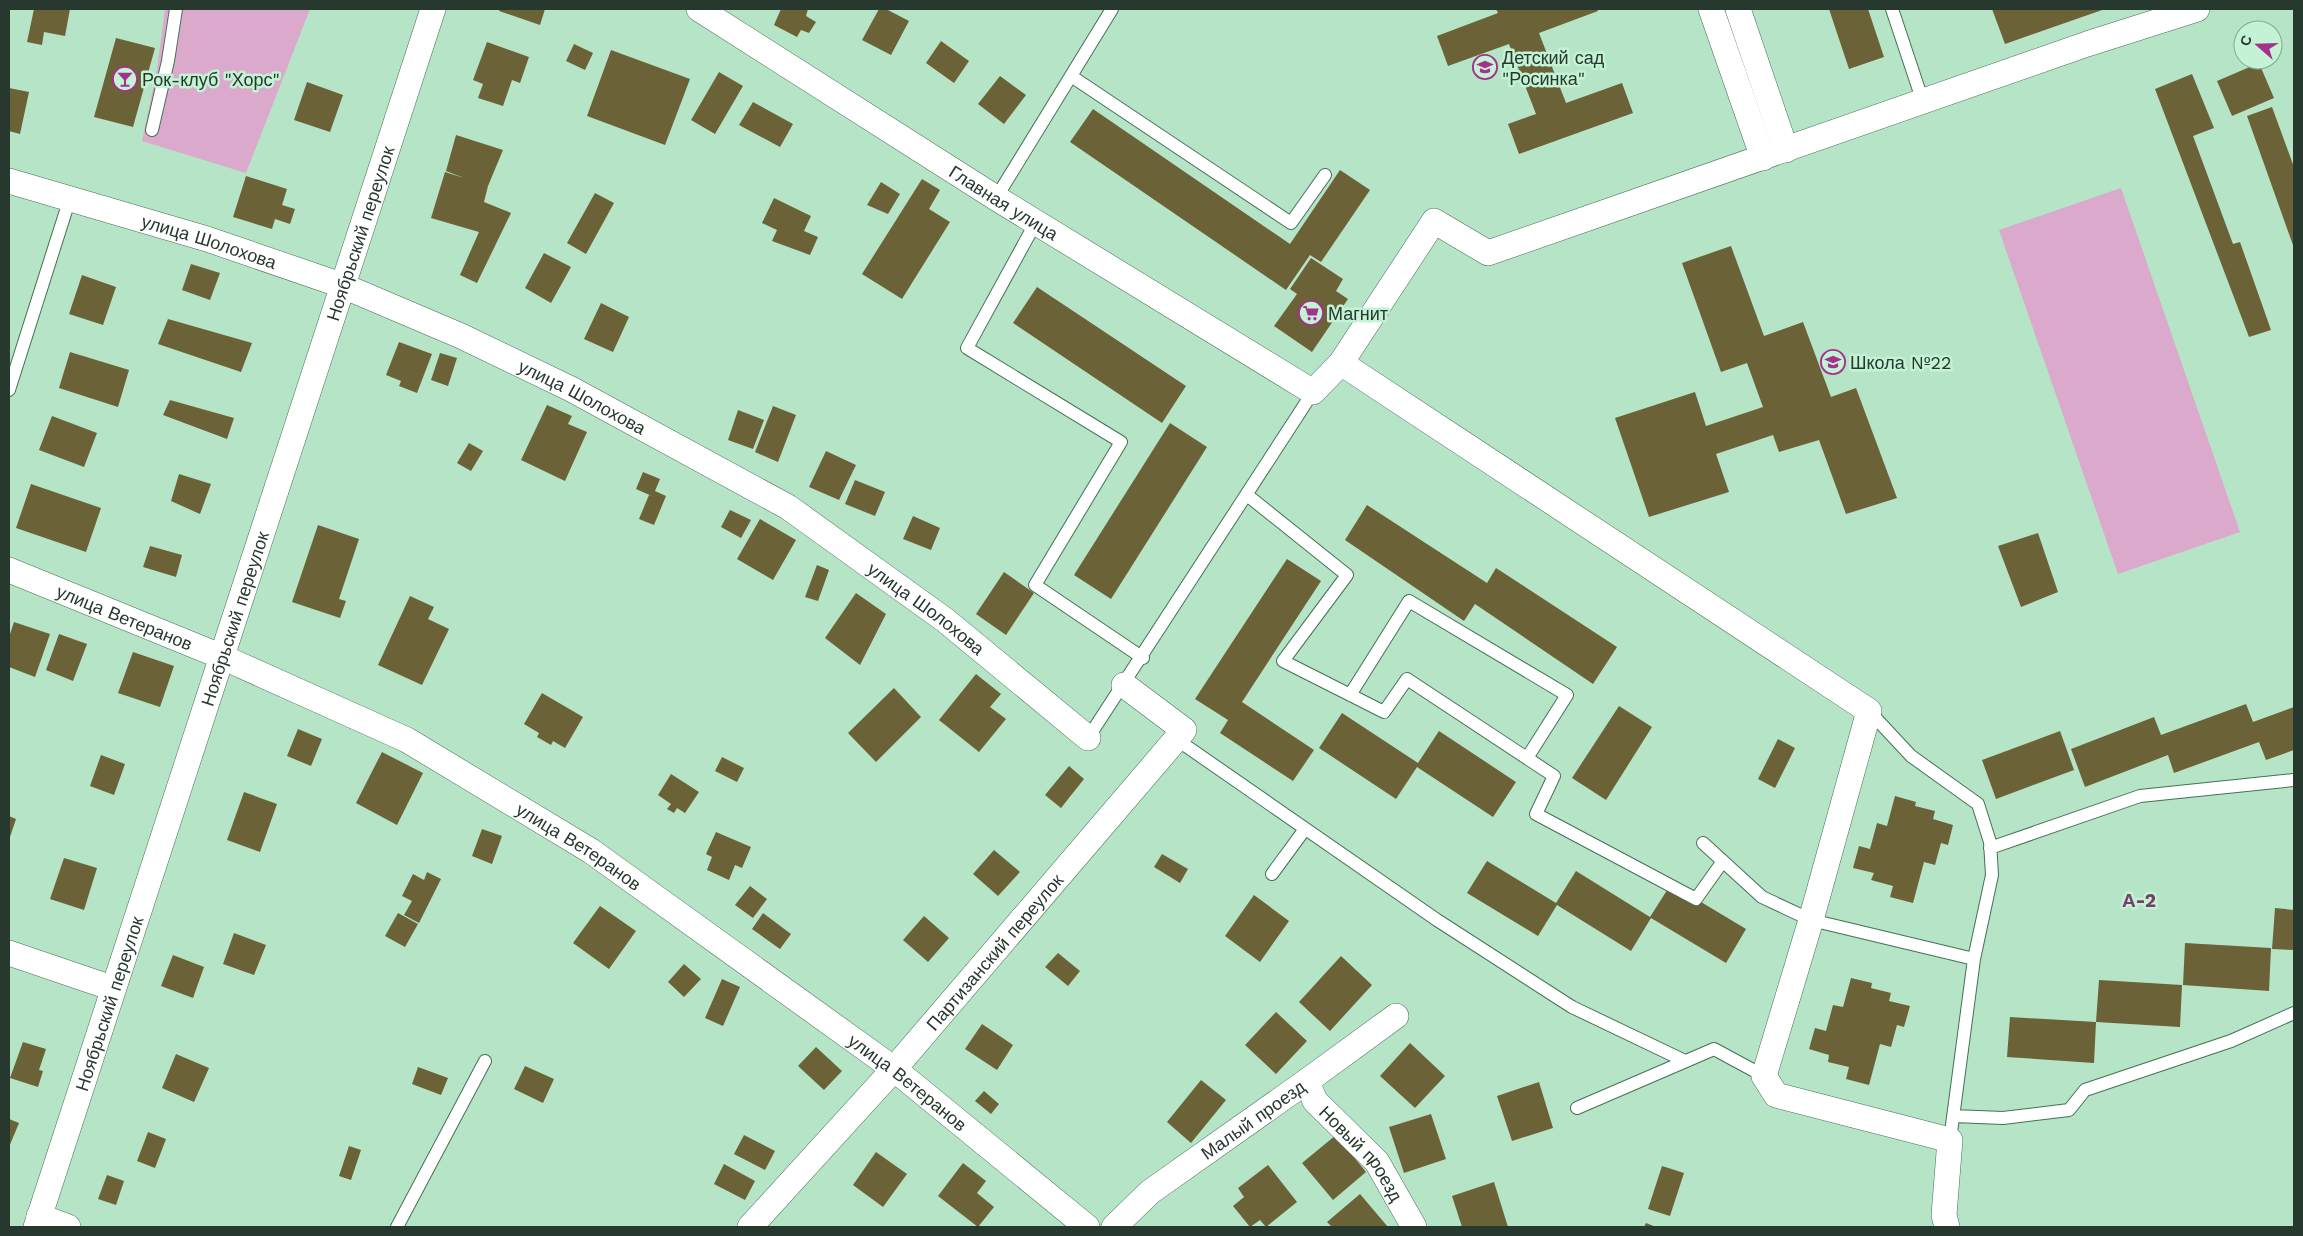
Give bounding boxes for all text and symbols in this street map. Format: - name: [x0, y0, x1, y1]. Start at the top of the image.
- north arrow: [2233, 20, 2283, 70]
- text: С: [2237, 33, 2255, 48]
- place label: Детский сад "Росинка": [1502, 47, 1605, 89]
- school or university icon: Детский сад "Росинка": [1472, 54, 1498, 80]
- bar icon: Рок-клуб "Хорс": [112, 66, 138, 92]
- place label: Рок-клуб "Хорс": [142, 69, 280, 90]
- street label: Ноябрьский переулок: [322, 143, 398, 323]
- street label: Главная улица: [946, 161, 1063, 245]
- street label: улица Шолохова: [139, 210, 280, 273]
- supermarket icon: Магнит: [1298, 300, 1324, 326]
- place label: Магнит: [1328, 303, 1388, 324]
- school or university icon: Школа №22: [1820, 349, 1846, 375]
- place label: Школа №22: [1850, 352, 1952, 373]
- street label: улица Шолохова: [515, 355, 650, 439]
- street label: Ноябрьский переулок: [196, 528, 273, 708]
- street label: улица Шолохова: [864, 558, 990, 659]
- street label: улица Ветеранов: [54, 580, 196, 654]
- street label: улица Ветеранов: [513, 798, 646, 894]
- street label: Партизанский переулок: [922, 869, 1067, 1034]
- district label: А-2: [2122, 889, 2156, 912]
- street label: Ноябрьский переулок: [71, 913, 147, 1094]
- street label: улица Ветеранов: [845, 1029, 971, 1135]
- street label: Малый проезд: [1197, 1075, 1309, 1163]
- street label: Новый проезд: [1315, 1101, 1408, 1205]

